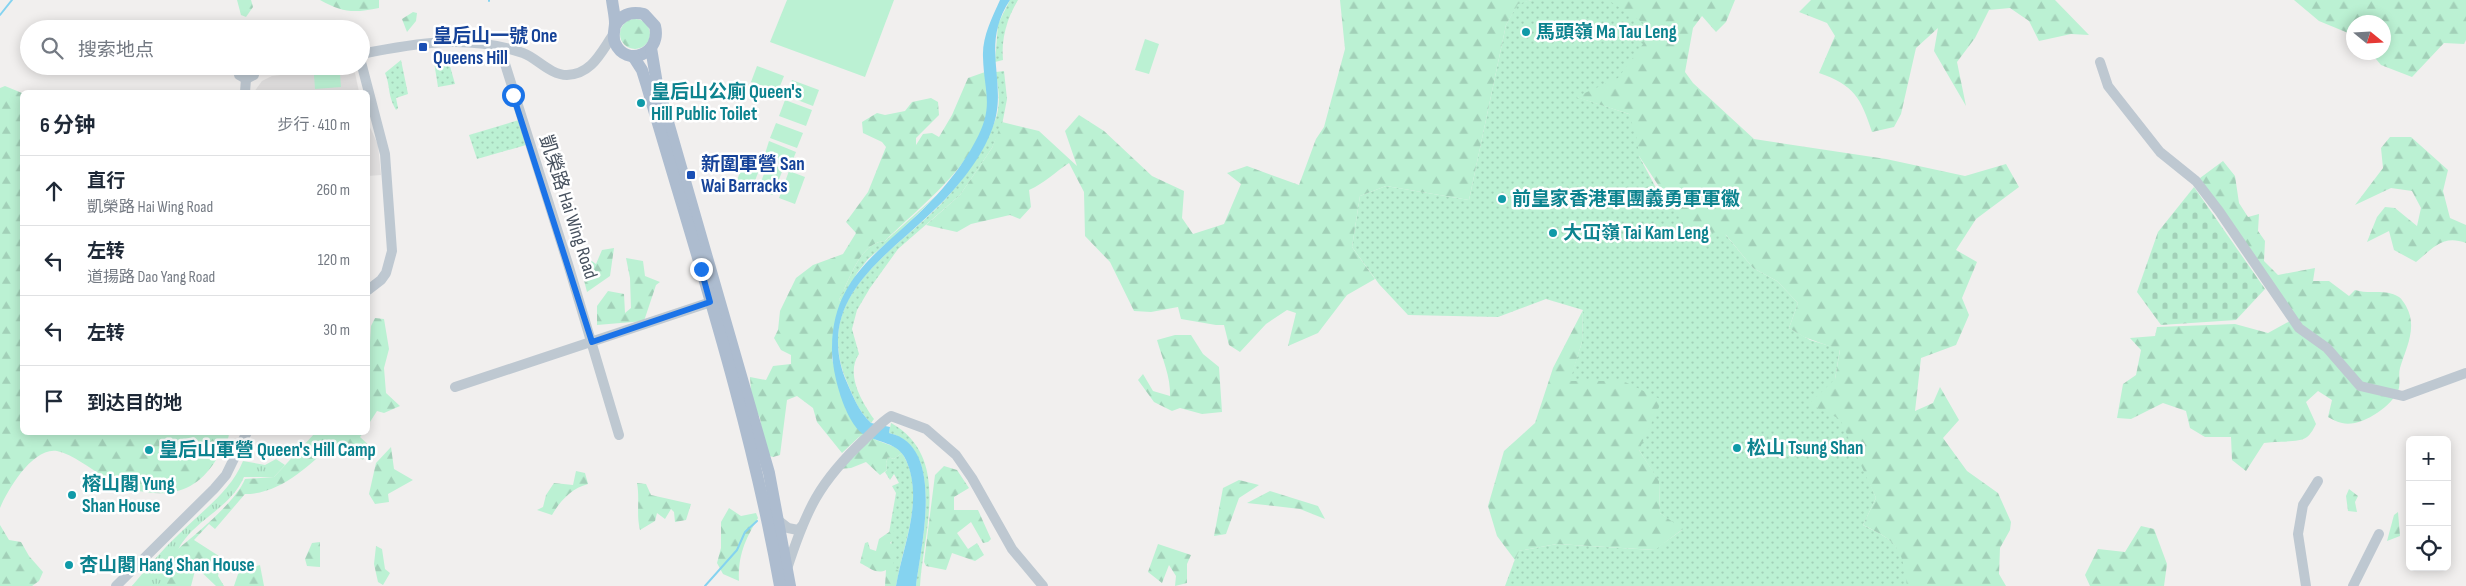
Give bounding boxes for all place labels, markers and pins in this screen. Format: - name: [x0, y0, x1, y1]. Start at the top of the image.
- place label: 馬頭嶺 Ma Tau Leng: [1536, 21, 1677, 44]
- place label: 皇后山一號 One Queens Hill: [433, 25, 557, 70]
- marker: 馬頭嶺 Ma Tau Leng: [1520, 26, 1532, 38]
- marker: 皇后山一號 One Queens Hill: [417, 41, 429, 53]
- place label: 皇后山公廁 Queen's Hill Public Toilet: [651, 81, 802, 126]
- marker: 皇后山公廁 Queen's Hill Public Toilet: [635, 97, 647, 109]
- place label: 新圍軍營 San Wai Barracks: [701, 153, 805, 198]
- marker: 新圍軍營 San Wai Barracks: [685, 169, 697, 181]
- place label: 前皇家香港軍團義勇軍軍徽: [1512, 188, 1740, 211]
- marker: 前皇家香港軍團義勇軍軍徽: [1496, 193, 1508, 205]
- place label: 大冚嶺 Tai Kam Leng: [1563, 222, 1709, 245]
- marker: 大冚嶺 Tai Kam Leng: [1547, 227, 1559, 239]
- place label: 松山 Tsung Shan: [1747, 437, 1864, 460]
- place label: 皇后山軍營 Queen's Hill Camp: [159, 439, 376, 462]
- marker: 松山 Tsung Shan: [1731, 442, 1743, 454]
- marker: 皇后山軍營 Queen's Hill Camp: [143, 444, 155, 456]
- place label: 榕山閣 Yung Shan House: [82, 473, 175, 518]
- marker: 榕山閣 Yung Shan House: [66, 489, 78, 501]
- place label: 杏山閣 Hang Shan House: [79, 554, 255, 577]
- marker: 杏山閣 Hang Shan House: [63, 559, 75, 571]

